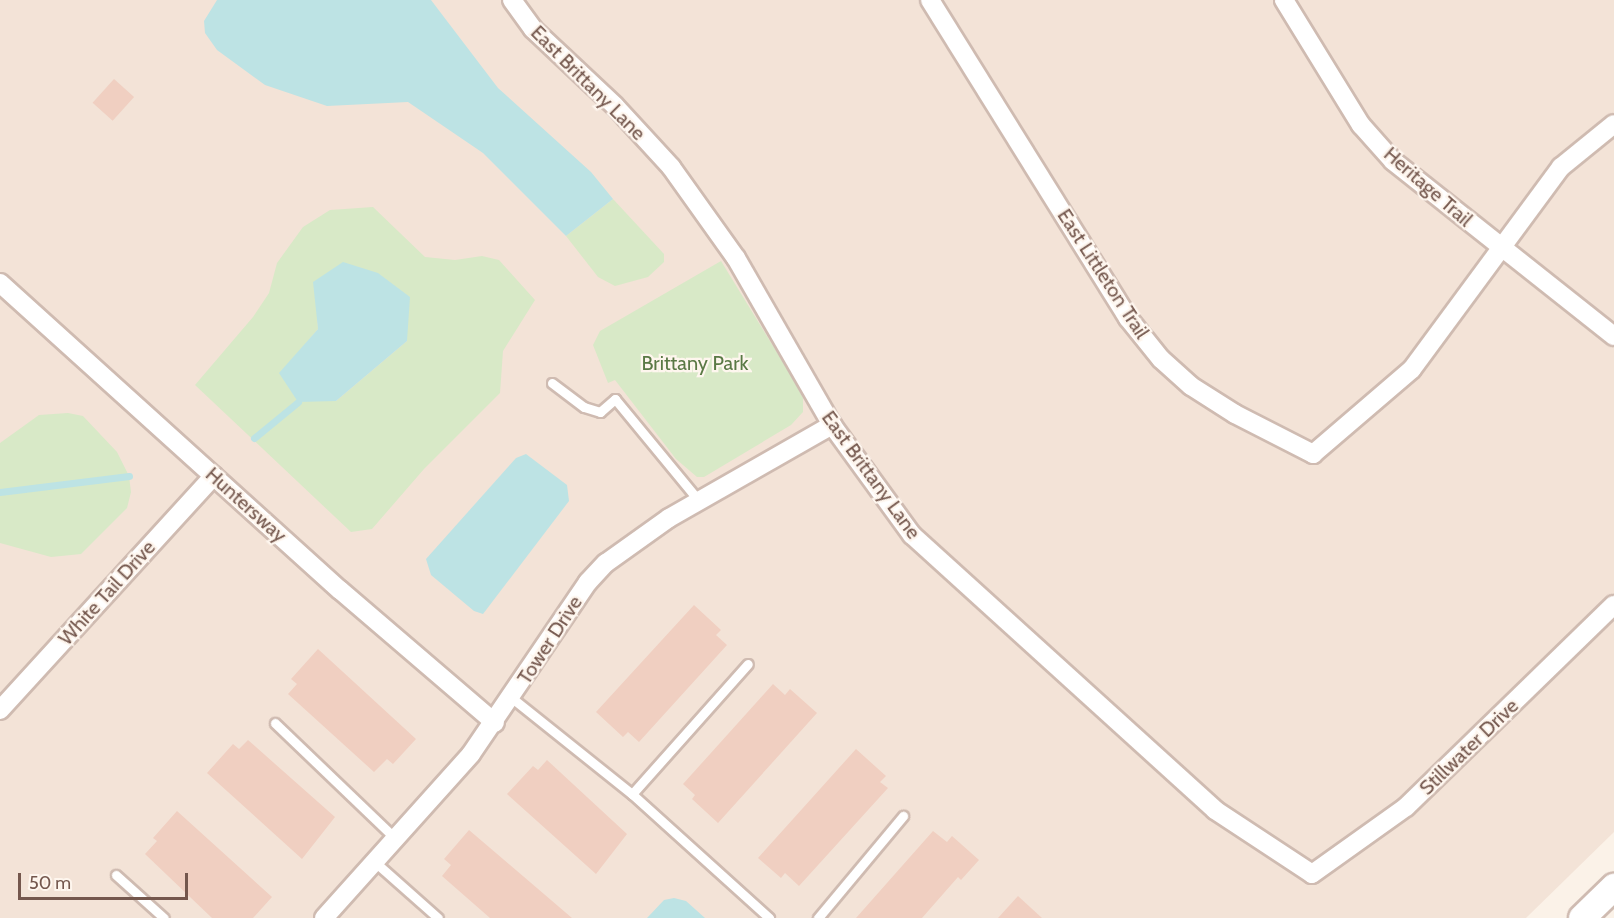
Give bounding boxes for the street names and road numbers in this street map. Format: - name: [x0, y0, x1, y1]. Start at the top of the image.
- street label: East Brittany Lane: [526, 21, 650, 145]
- street label: Heritage Trail: [1379, 142, 1477, 232]
- street label: East Littleton Trail: [1052, 205, 1154, 343]
- street label: East Brittany Lane: [817, 406, 925, 544]
- street label: Huntersway: [201, 462, 291, 548]
- street label: White Tail Drive: [54, 536, 160, 650]
- street label: Tower Drive: [513, 591, 587, 689]
- street label: Stillwater Drive: [1415, 694, 1523, 800]

